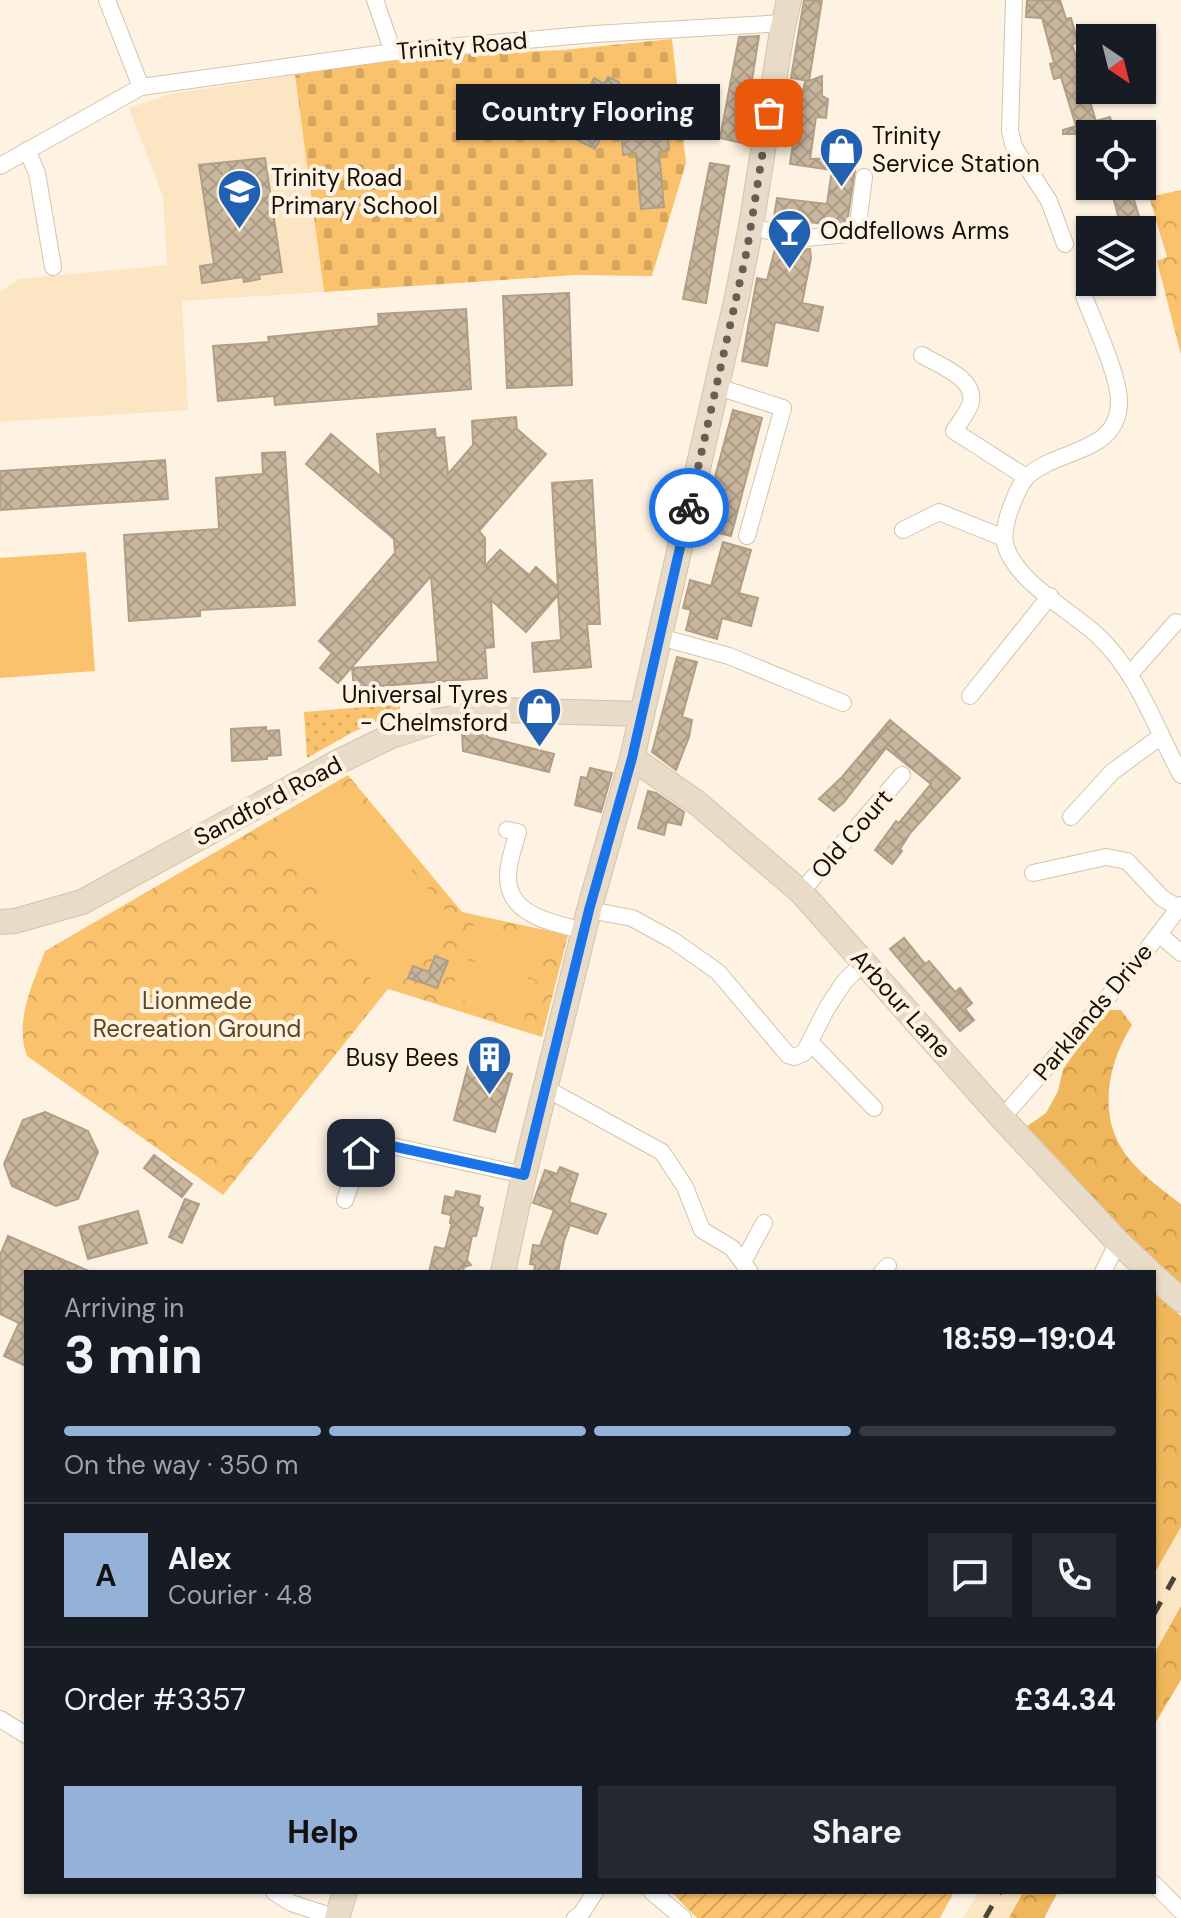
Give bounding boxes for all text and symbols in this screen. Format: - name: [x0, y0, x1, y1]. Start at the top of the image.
- street label: Trinity Road: [395, 24, 529, 67]
- north arrow: [1076, 24, 1156, 104]
- map controls: [1076, 24, 1156, 296]
- pin: [735, 79, 803, 147]
- callout: Country Flooring: [457, 85, 721, 141]
- icon: bag: [747, 91, 791, 135]
- text: Country Flooring: [481, 95, 695, 129]
- place label: Trinity Service Station: [872, 120, 1040, 179]
- button: locate: [1076, 120, 1156, 200]
- shop icon: Trinity Service Station: [817, 126, 865, 189]
- place label: Trinity Road Primary School: [271, 162, 438, 221]
- school or university icon: Trinity Road Primary School: [216, 168, 264, 231]
- bar icon: Oddfellows Arms: [765, 207, 813, 270]
- place label: Oddfellows Arms: [820, 215, 1009, 246]
- button: layers: [1076, 216, 1156, 296]
- courier: [649, 468, 729, 548]
- icon: bike: [667, 486, 711, 530]
- place label: Universal Tyres - Chelmsford: [342, 679, 508, 738]
- shop icon: Universal Tyres - Chelmsford: [515, 685, 563, 748]
- street label: Sandford Road: [188, 749, 347, 853]
- street label: Old Court: [804, 782, 899, 885]
- street label: Parklands Drive: [1026, 937, 1159, 1087]
- street label: Arbour Lane: [844, 943, 958, 1065]
- park label: Lionmede Recreation Ground: [93, 985, 301, 1044]
- building icon: Busy Bees: [466, 1034, 514, 1097]
- place label: Busy Bees: [346, 1042, 459, 1073]
- pin: [327, 1119, 395, 1187]
- icon: home: [339, 1131, 383, 1175]
- text: Arriving in: [64, 1291, 184, 1325]
- text: 18:59–19:04: [942, 1319, 1116, 1358]
- text: 3 min: [64, 1321, 203, 1389]
- text: On the way · 350 m: [64, 1448, 298, 1482]
- button: chat: [928, 1533, 1012, 1617]
- button: phone: [1032, 1533, 1116, 1617]
- text: Alex: [168, 1539, 231, 1578]
- text: A: [95, 1556, 117, 1595]
- text: Courier · 4.8: [168, 1578, 313, 1612]
- text: Order #3357: [64, 1680, 246, 1719]
- text: £34.34: [1014, 1680, 1116, 1719]
- button: Help: [64, 1786, 582, 1878]
- button: Share: [598, 1786, 1116, 1878]

